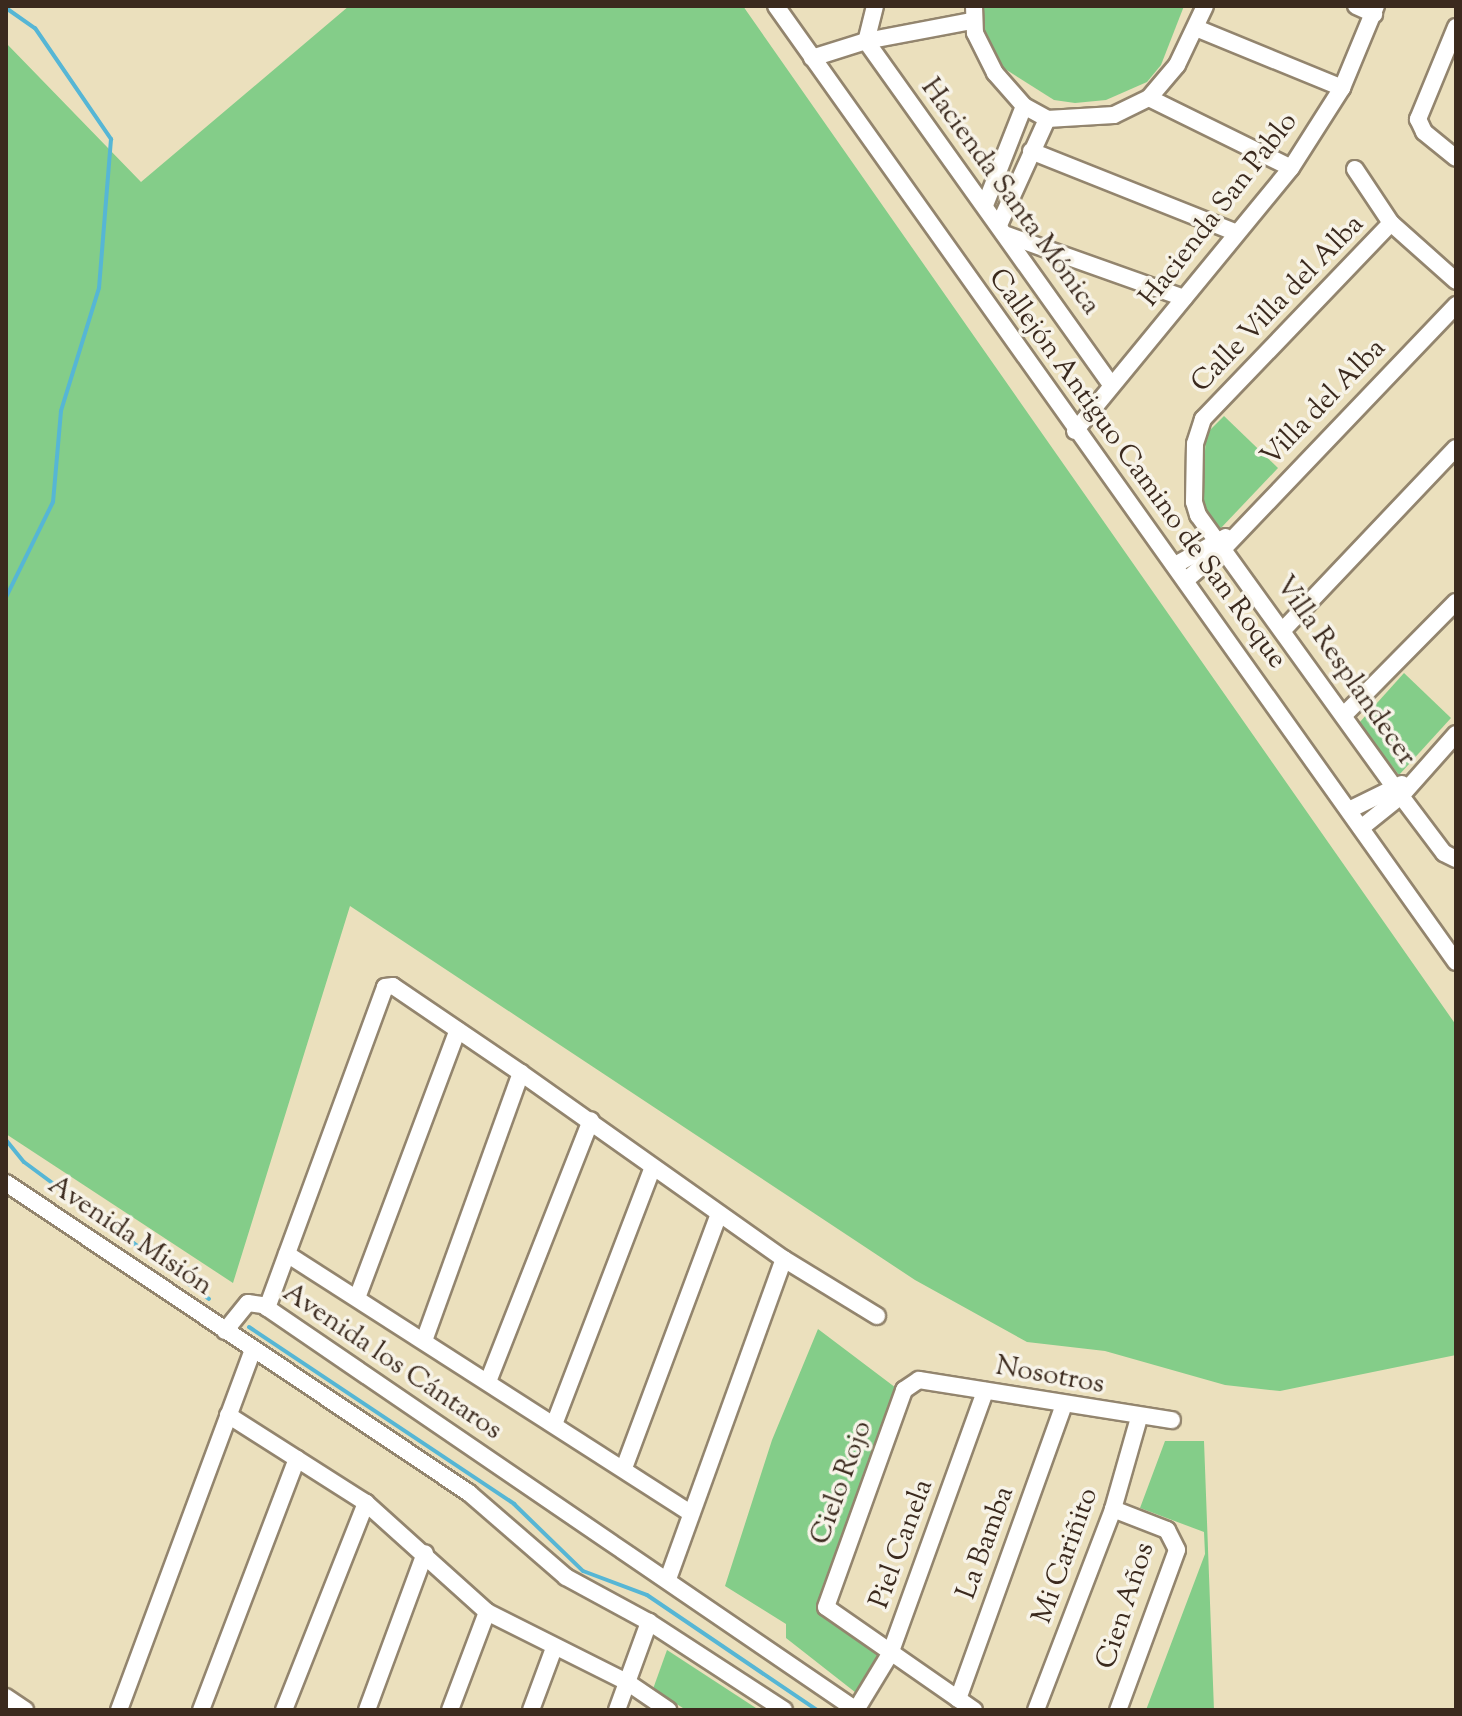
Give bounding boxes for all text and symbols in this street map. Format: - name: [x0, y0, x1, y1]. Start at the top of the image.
- street label: Hacienda Santa Mónica: [913, 72, 1107, 322]
- street label: Hacienda San Pablo: [1133, 106, 1305, 314]
- street label: Calle Villa del Alba: [1185, 208, 1371, 400]
- street label: Callejón Antiguo Camino de San Roque: [981, 263, 1293, 675]
- street label: Villa del Alba: [1255, 332, 1393, 474]
- street label: Villa Resplandecer: [1267, 570, 1423, 772]
- street label: Avenida Misión: [41, 1169, 219, 1303]
- street label: Avenida los Cántaros: [276, 1276, 508, 1448]
- street label: Nosotros: [993, 1350, 1107, 1402]
- street label: Cielo Rojo: [804, 1417, 880, 1549]
- street label: Piel Canela: [863, 1475, 941, 1613]
- street label: La Bamba: [950, 1482, 1022, 1604]
- street label: Mi Cariñito: [1026, 1484, 1106, 1628]
- street label: Cien Años: [1090, 1539, 1162, 1673]

